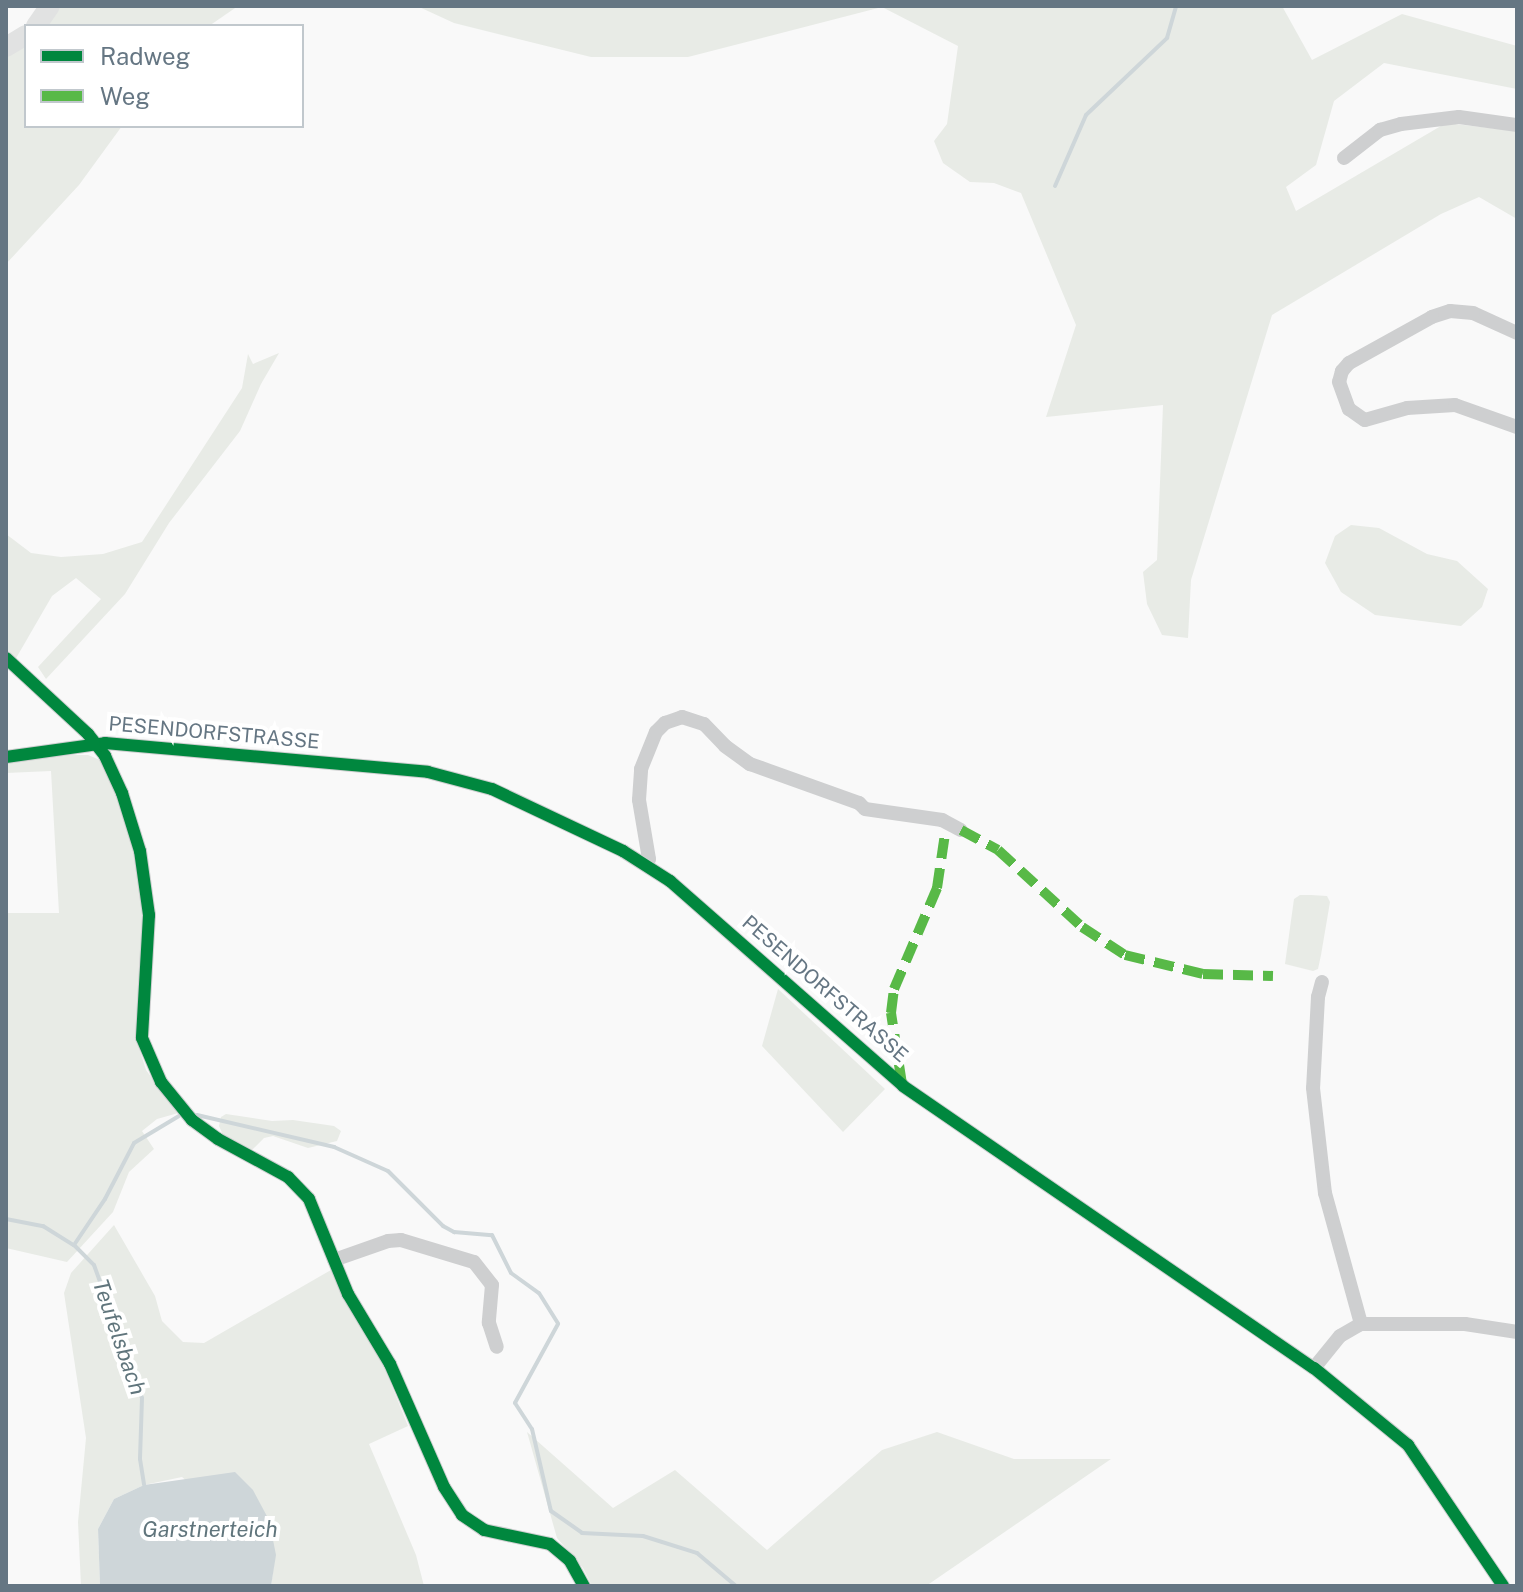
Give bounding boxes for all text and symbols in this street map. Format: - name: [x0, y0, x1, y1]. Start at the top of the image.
- legend: [24, 24, 304, 128]
- text: Radweg: [100, 42, 191, 70]
- text: Weg: [100, 82, 150, 110]
- street label: PESENDORFSTRASSE: [108, 712, 320, 754]
- street label: PESENDORFSTRASSE: [737, 911, 913, 1067]
- water label: Teufelsbach: [87, 1276, 151, 1398]
- water label: Garstnerteich: [142, 1517, 278, 1543]

